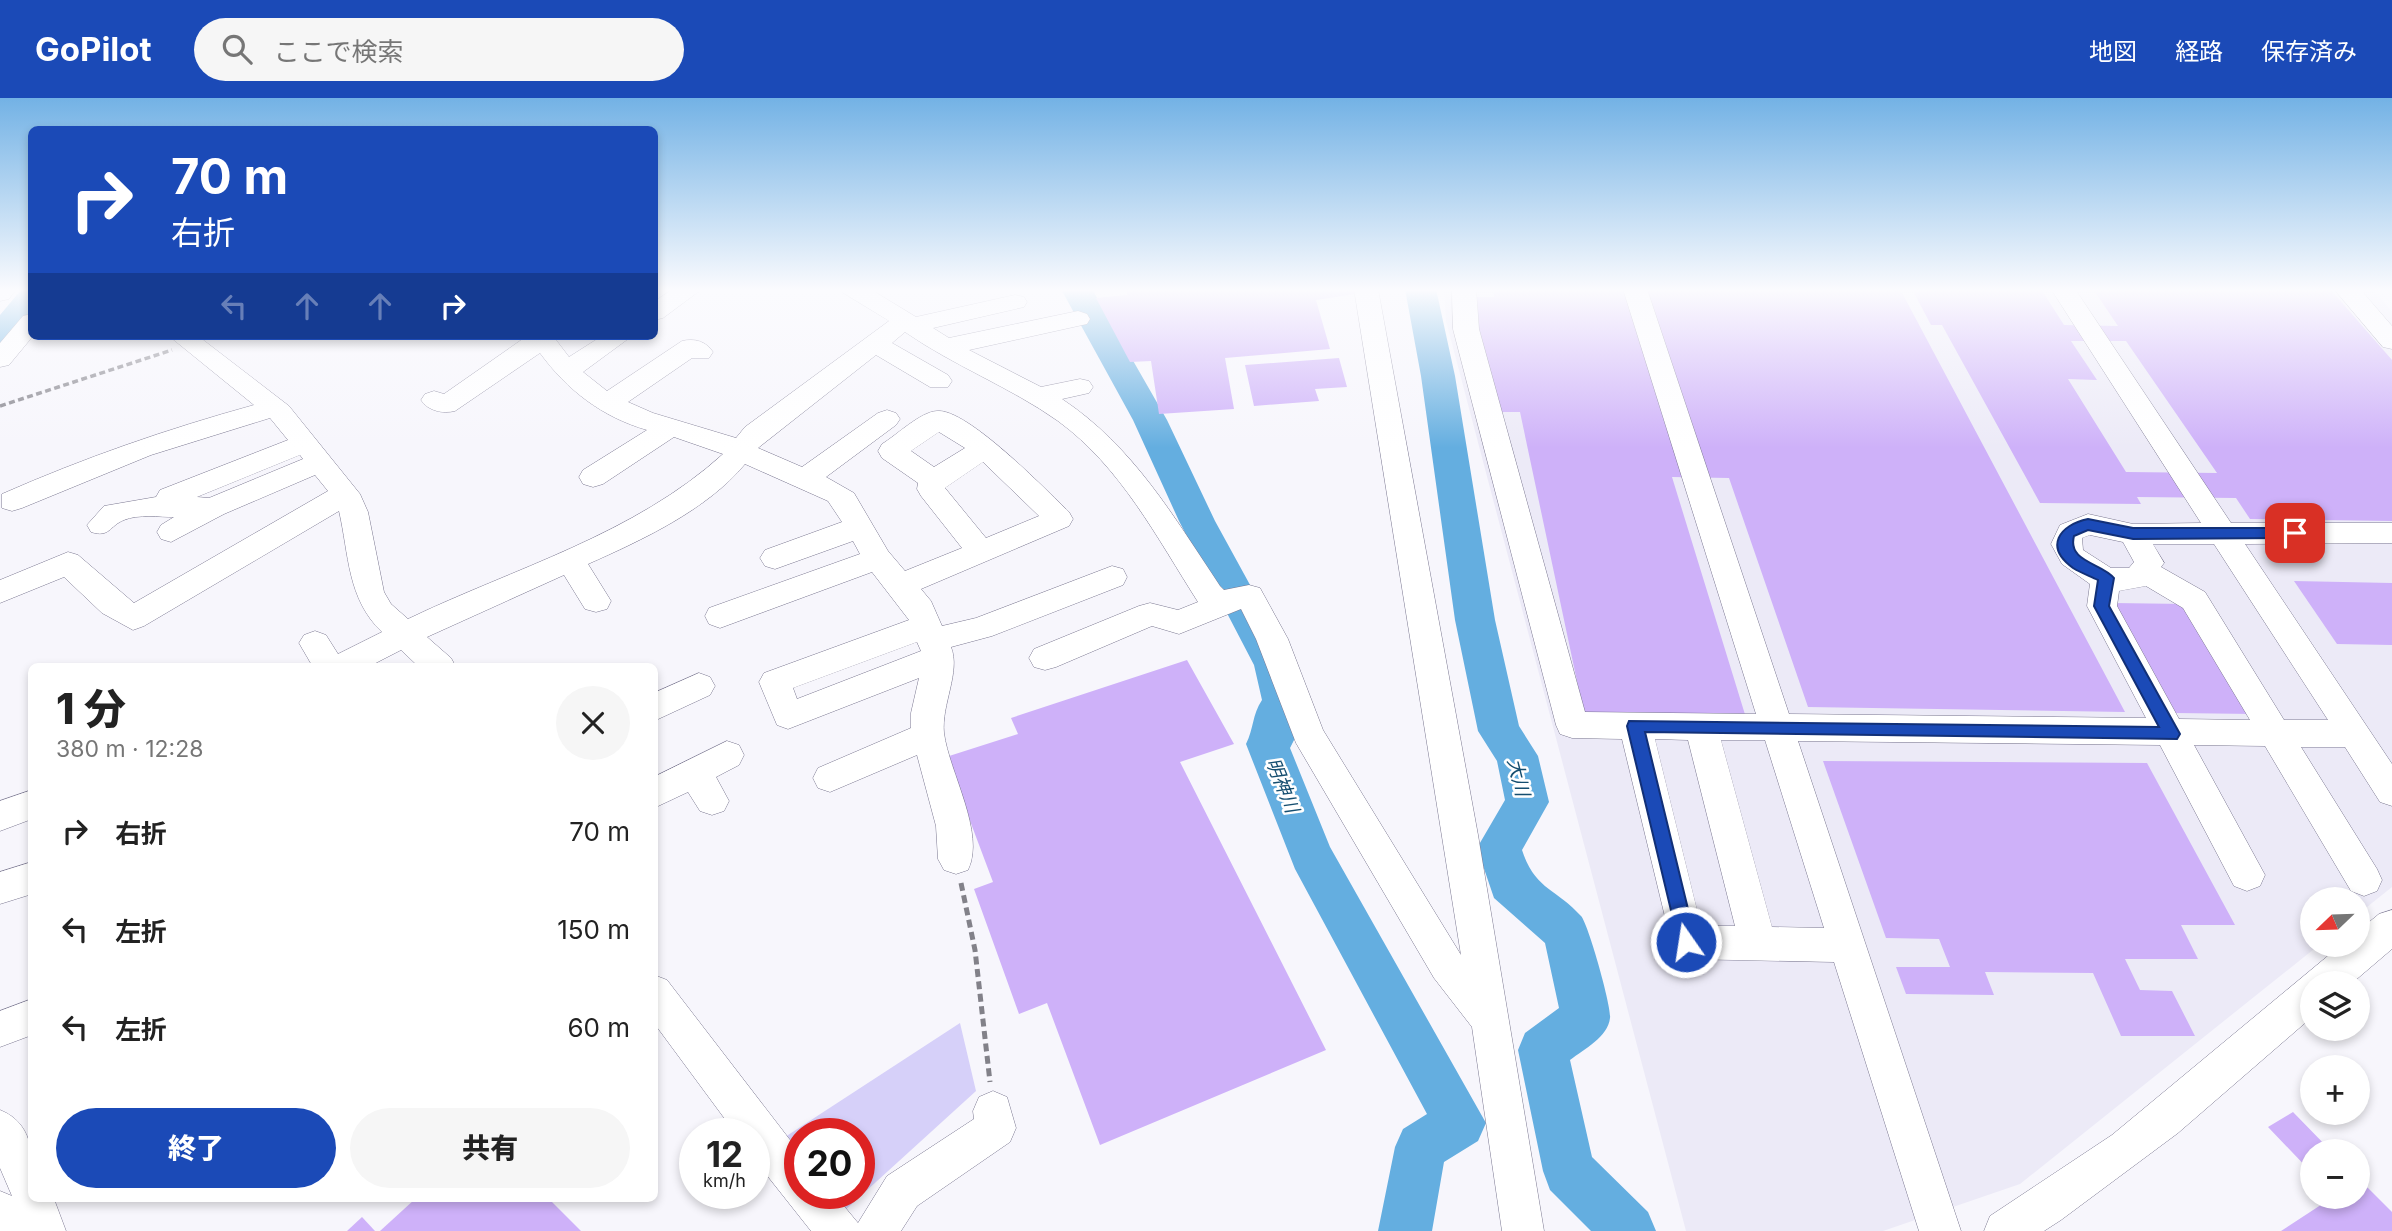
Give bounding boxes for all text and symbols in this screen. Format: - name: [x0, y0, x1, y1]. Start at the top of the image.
- search box: [194, 18, 684, 81]
- text: GoPilot: [35, 29, 152, 69]
- icon: search: [218, 30, 256, 68]
- text: ここで検索: [274, 36, 404, 67]
- text: 地図: [2089, 37, 2137, 66]
- text: 経路: [2175, 37, 2223, 66]
- text: 保存済み: [2261, 37, 2357, 66]
- text: 70 m: [171, 147, 288, 206]
- icon: right: [56, 154, 147, 245]
- text: 右折: [171, 213, 235, 252]
- icon: left: [215, 287, 253, 325]
- icon: ahead: [288, 287, 326, 325]
- icon: ahead: [361, 287, 399, 325]
- icon: right: [434, 287, 472, 325]
- pin: [2265, 503, 2325, 563]
- icon: arrive: [2276, 514, 2314, 552]
- text: 1 分: [56, 683, 126, 734]
- button: close: [556, 686, 630, 760]
- text: 380 m · 12:28: [56, 735, 203, 763]
- water label: 明神川: [1261, 754, 1305, 818]
- water label: 大川: [1503, 756, 1535, 800]
- icon: right: [56, 812, 94, 850]
- text: 70 m: [569, 816, 630, 847]
- text: 右折: [115, 818, 167, 849]
- north arrow: [2300, 887, 2370, 957]
- map controls: [2300, 887, 2370, 1209]
- position arrow: [1649, 905, 1723, 979]
- icon: left: [56, 910, 94, 948]
- text: 150 m: [557, 914, 630, 945]
- text: 左折: [115, 916, 167, 947]
- button: layers: [2300, 971, 2370, 1041]
- icon: left: [56, 1008, 94, 1046]
- text: 60 m: [567, 1012, 630, 1043]
- text: 左折: [115, 1014, 167, 1045]
- button: +: [2300, 1055, 2370, 1125]
- button: 終了: [56, 1108, 336, 1188]
- button: 共有: [350, 1108, 630, 1188]
- speed limit sign: 20: [784, 1118, 875, 1209]
- text: 12: [706, 1133, 743, 1175]
- button: −: [2300, 1139, 2370, 1209]
- text: km/h: [703, 1170, 746, 1191]

